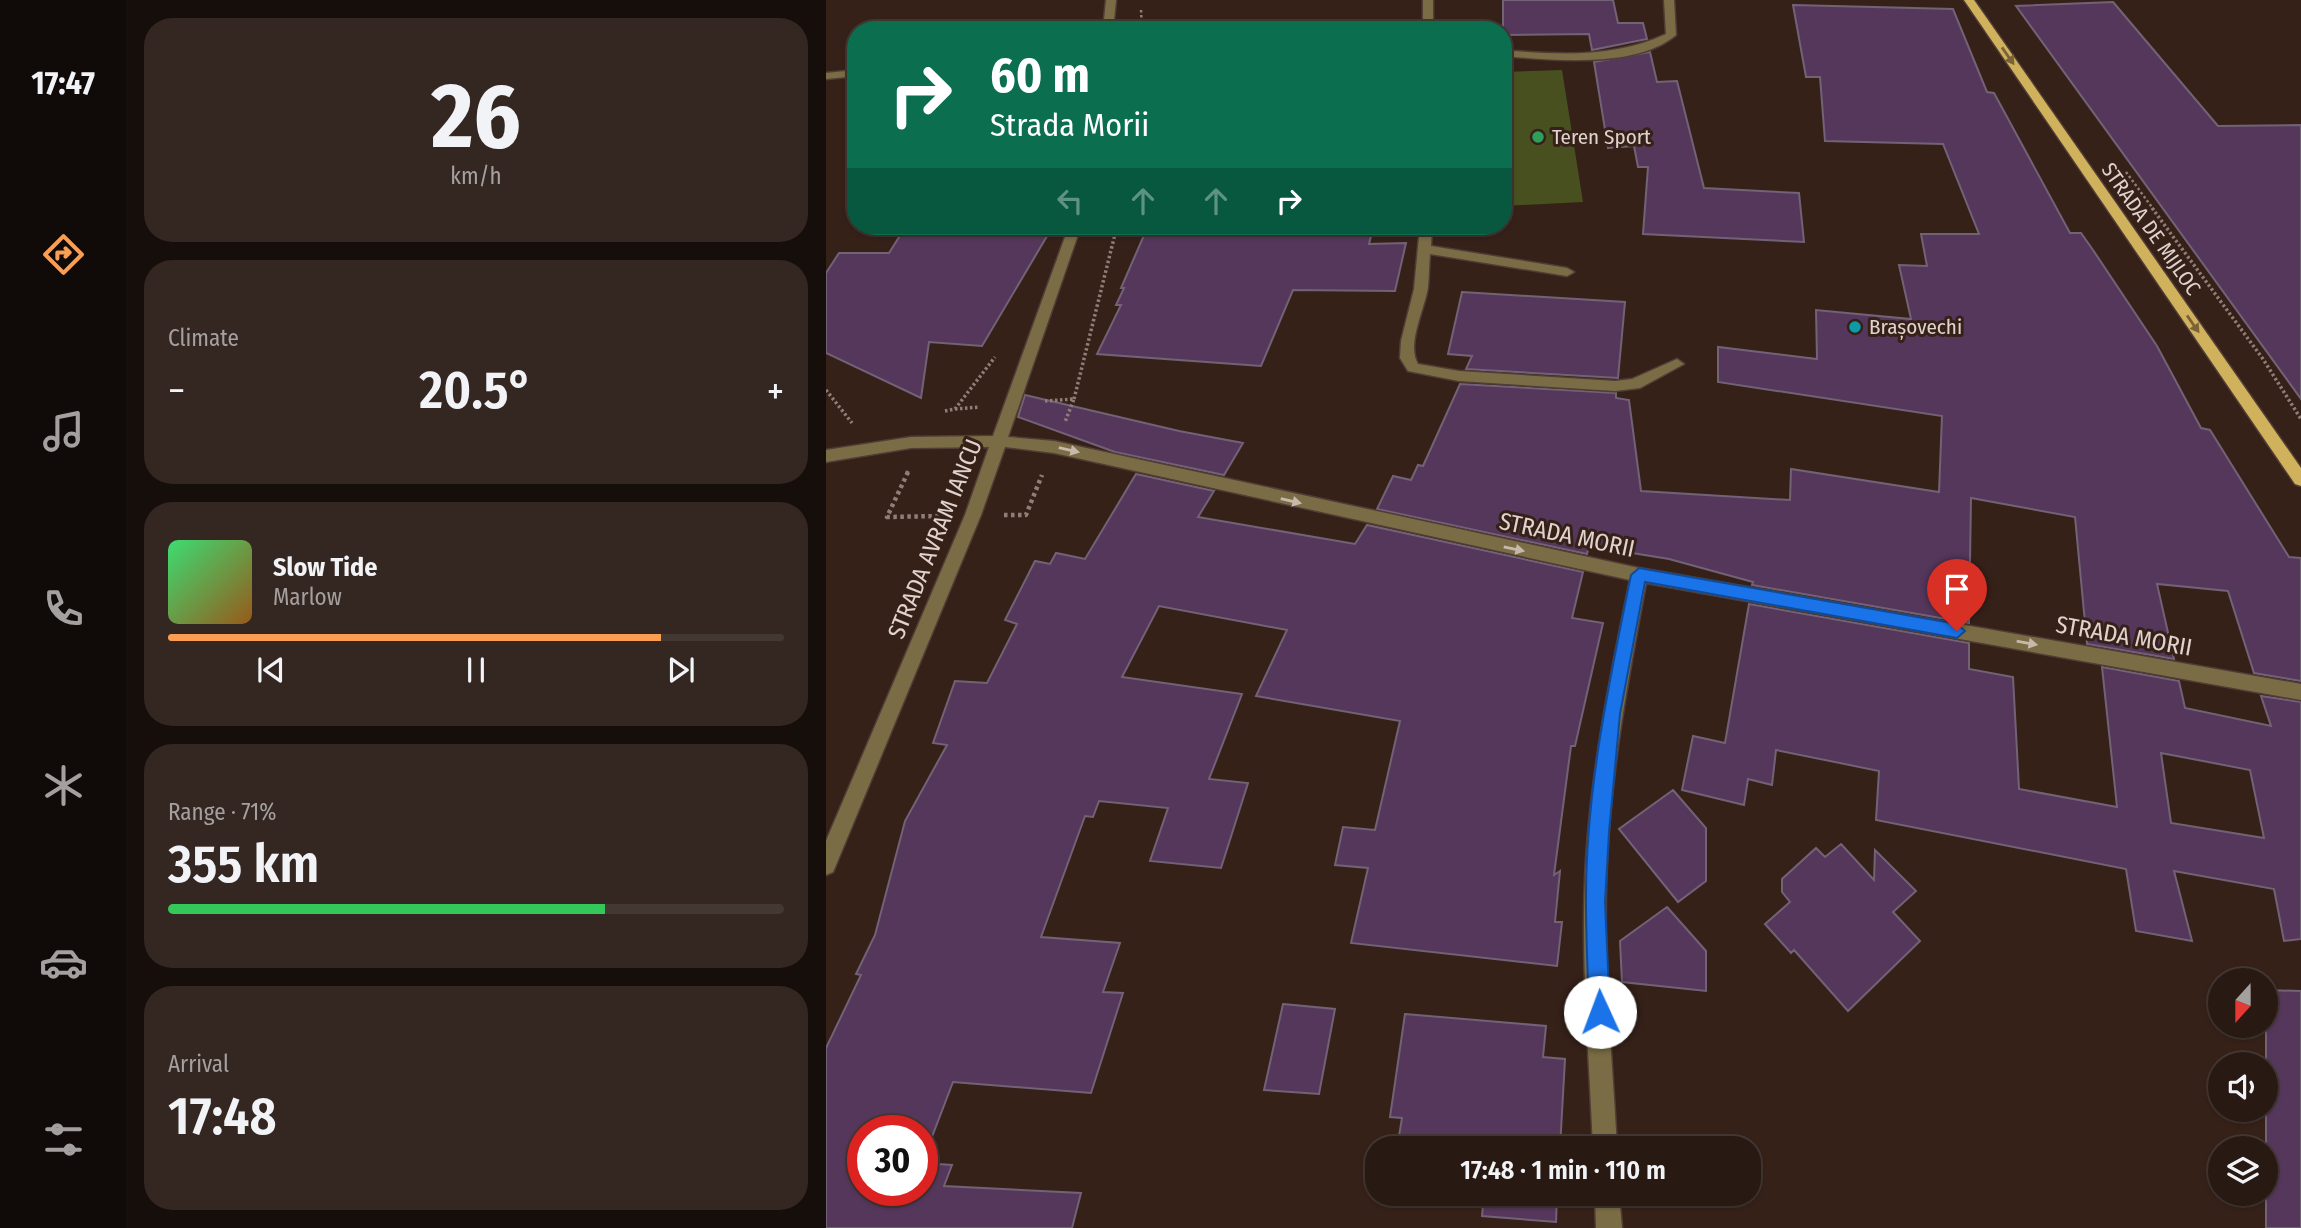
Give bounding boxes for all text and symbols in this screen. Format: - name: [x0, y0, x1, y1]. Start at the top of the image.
- text: 60 m: [990, 46, 1090, 105]
- one-way arrow: [2001, 47, 2015, 65]
- icon: right: [875, 49, 966, 140]
- text: 26: [431, 62, 521, 171]
- text: 17:47: [31, 64, 95, 102]
- text: Strada Morii: [990, 106, 1149, 144]
- place label: Teren Sport: [1552, 124, 1651, 150]
- marker: Teren Sport: [1530, 129, 1546, 145]
- street label: STRADA DE MIJLOC: [2096, 158, 2206, 300]
- text: km/h: [450, 162, 502, 190]
- icon: left: [1051, 182, 1089, 220]
- icon: ahead: [1124, 182, 1162, 220]
- icon: ahead: [1197, 182, 1235, 220]
- icon: right: [1270, 182, 1308, 220]
- icon: directions: [39, 230, 88, 279]
- place label: Brașovechi: [1869, 314, 1962, 340]
- one-way arrow: [2186, 315, 2200, 333]
- marker: Brașovechi: [1847, 319, 1863, 335]
- text: Climate: [168, 324, 239, 352]
- text: 20.5°: [419, 359, 533, 422]
- text: −: [168, 368, 185, 414]
- text: +: [767, 368, 784, 414]
- icon: music: [39, 407, 88, 456]
- street label: STRADA AVRAM IANCU: [882, 435, 988, 643]
- one-way arrow: [1059, 445, 1081, 456]
- one-way arrow: [1280, 495, 1302, 506]
- street label: STRADA MORII: [1497, 507, 1637, 563]
- one-way arrow: [1503, 543, 1525, 554]
- text: Slow Tide: [273, 552, 377, 583]
- pin: [1927, 559, 1987, 631]
- icon: arrive: [1938, 570, 1976, 608]
- text: Marlow: [273, 583, 342, 611]
- icon: phone: [39, 584, 88, 633]
- street label: STRADA MORII: [2054, 610, 2194, 662]
- one-way arrow: [2016, 638, 2038, 649]
- icon: previous: [252, 651, 290, 689]
- icon: pause: [457, 651, 495, 689]
- icon: next: [662, 651, 700, 689]
- icon: climate: [39, 761, 88, 810]
- text: Range · 71%: [168, 798, 276, 826]
- text: 355 km: [168, 833, 319, 896]
- icon: car: [39, 938, 88, 987]
- north arrow: [2208, 968, 2278, 1038]
- map controls: [2208, 968, 2278, 1206]
- position arrow: [1563, 975, 1637, 1049]
- text: Arrival: [168, 1050, 229, 1078]
- button: sound: [2208, 1052, 2278, 1122]
- text: 17:48: [168, 1085, 277, 1148]
- icon: filters: [39, 1115, 88, 1164]
- speed limit sign: 30: [847, 1115, 938, 1206]
- button: layers: [2208, 1136, 2278, 1206]
- text: 17:48 · 1 min · 110 m: [1460, 1155, 1666, 1186]

